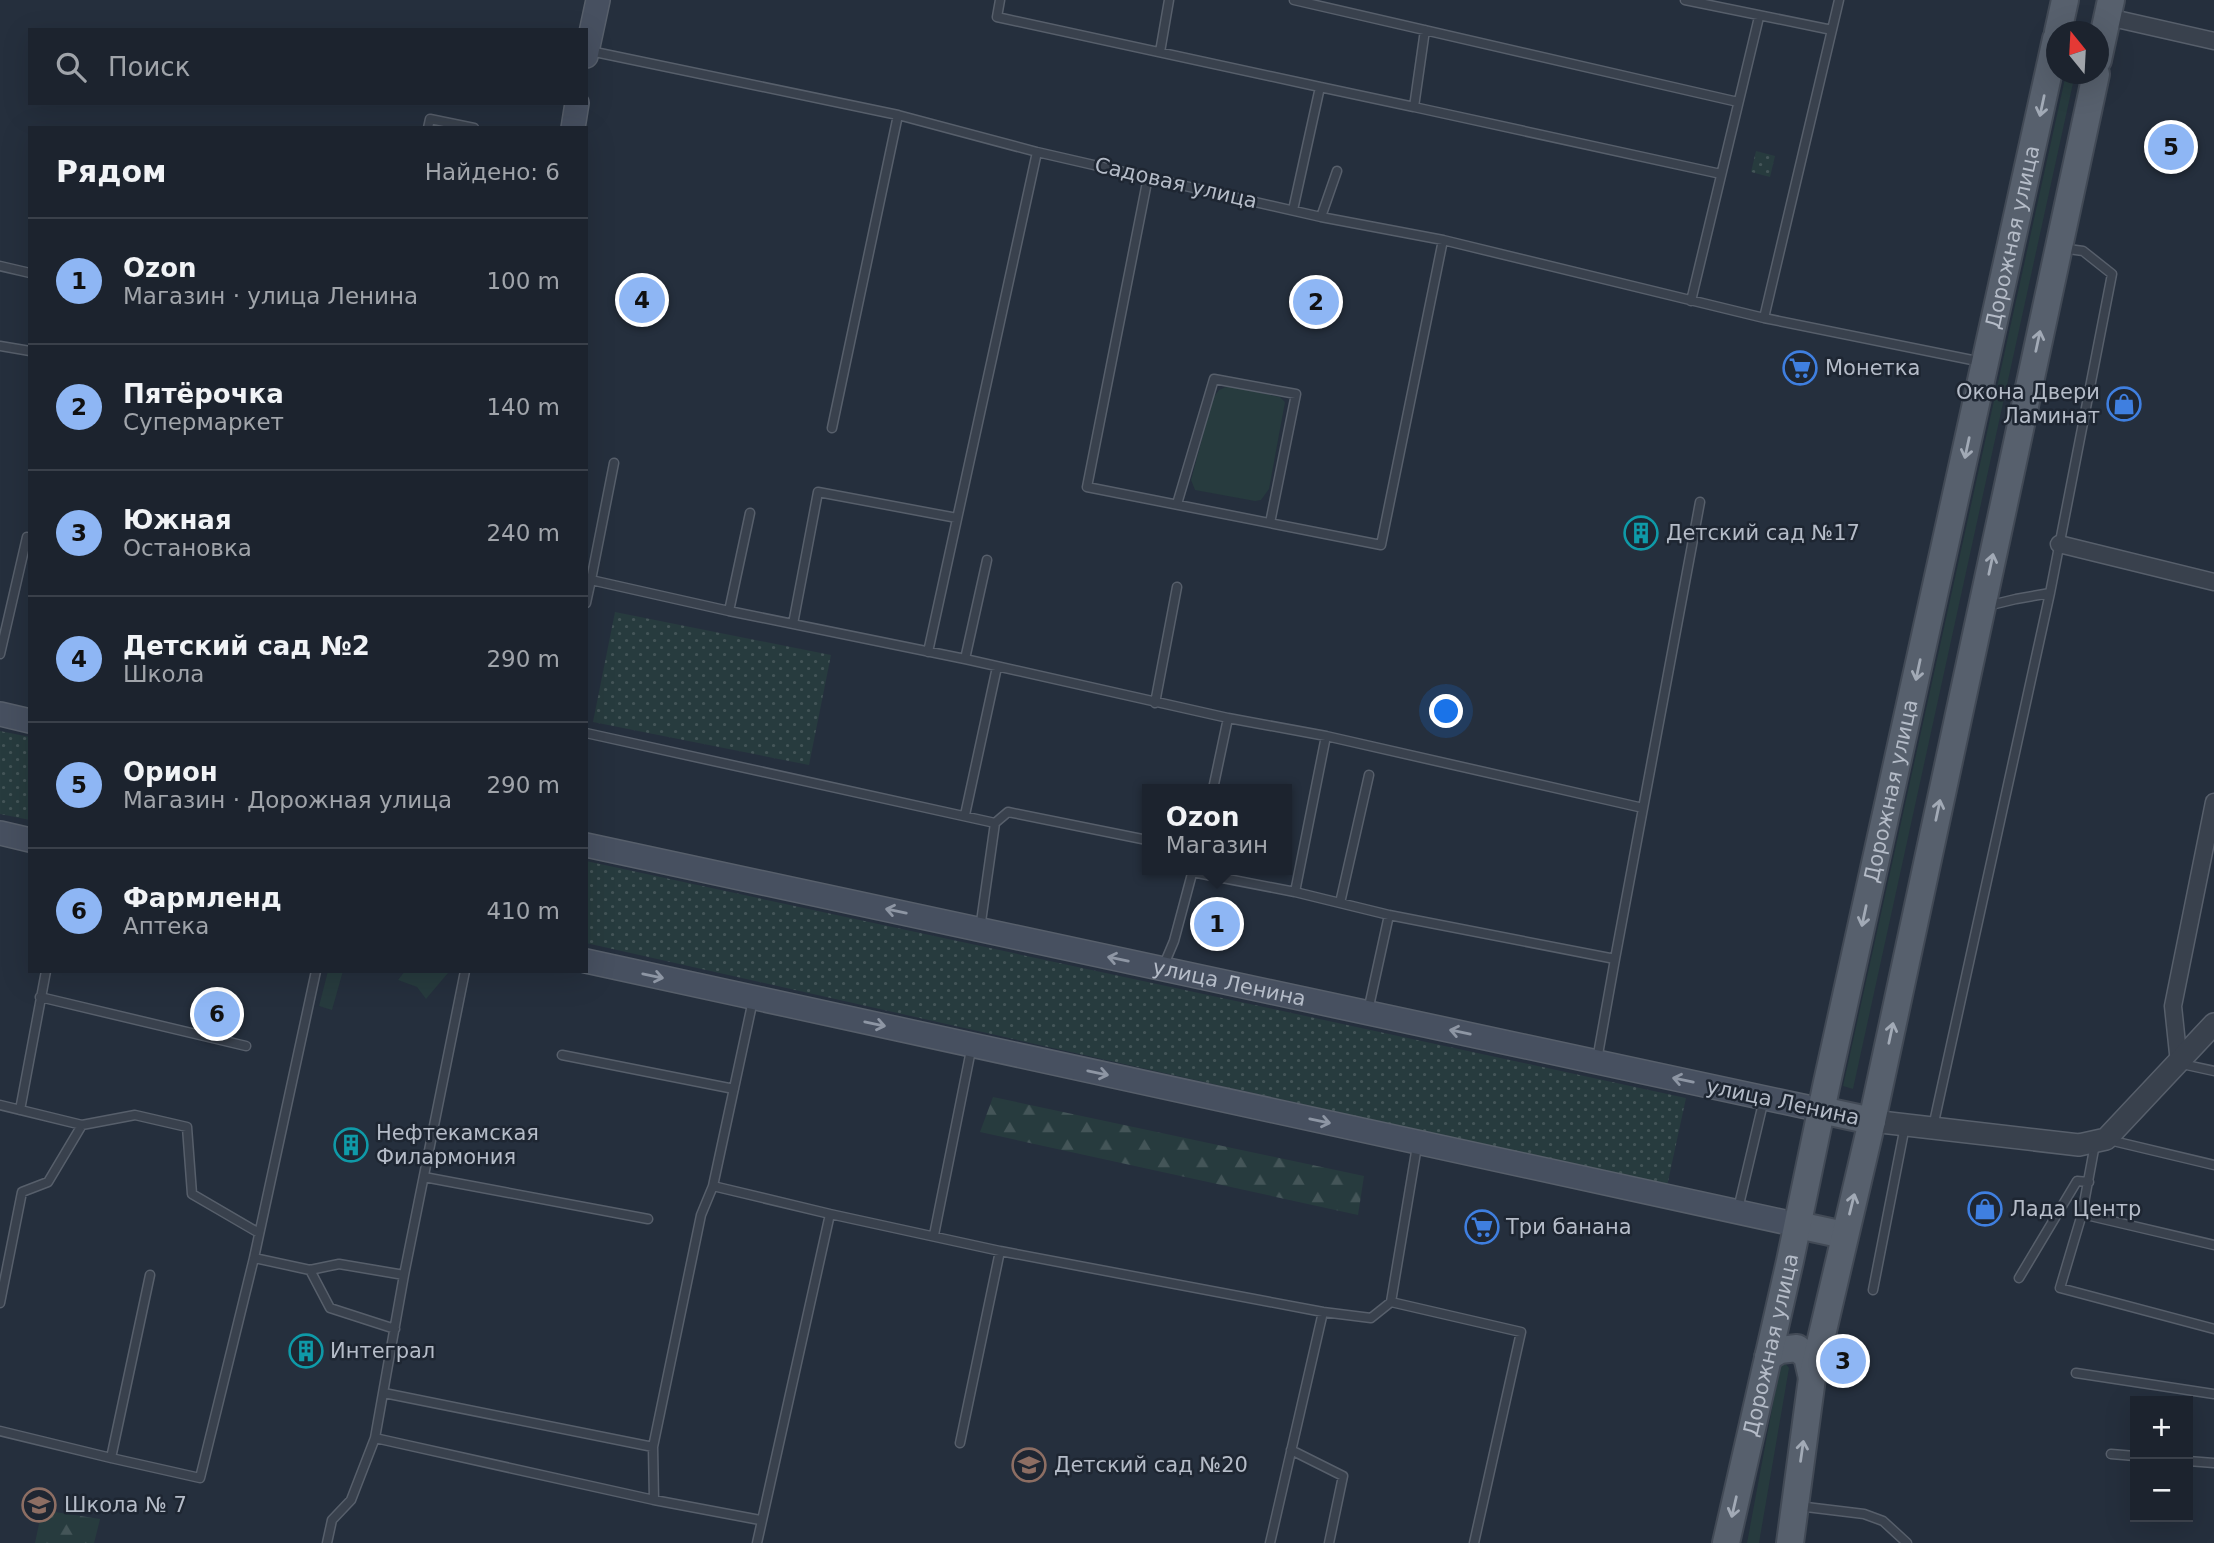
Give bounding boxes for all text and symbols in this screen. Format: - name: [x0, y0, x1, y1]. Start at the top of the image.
- north arrow: [2046, 21, 2109, 84]
- search box: [28, 28, 588, 105]
- icon: search: [52, 48, 90, 86]
- text: Поиск: [108, 52, 190, 82]
- one-way arrow: [2034, 94, 2048, 117]
- pin: 5: [2148, 121, 2194, 173]
- street label: Дорожная улица: [1981, 143, 2044, 331]
- street label: Садовая улица: [1092, 153, 1260, 213]
- text: Рядом: [56, 154, 167, 189]
- text: Найдено: 6: [425, 159, 560, 185]
- text: Ozon: [123, 253, 197, 283]
- text: 1: [71, 268, 87, 294]
- text: 100 m: [486, 268, 560, 294]
- pin: 4: [619, 274, 665, 326]
- pin: 2: [1293, 276, 1339, 328]
- text: Магазин · улица Ленина: [123, 283, 418, 309]
- one-way arrow: [2032, 330, 2046, 353]
- supermarket icon: Монетка: [1781, 349, 1819, 387]
- place label: Монетка: [1825, 356, 1920, 380]
- text: Пятёрочка: [123, 379, 284, 409]
- place label: Окона Двери Ламинат: [1956, 380, 2100, 428]
- shop icon: Окона Двери Ламинат: [2105, 385, 2143, 423]
- text: 2: [71, 394, 87, 420]
- text: 140 m: [486, 394, 560, 420]
- text: Супермаркет: [123, 409, 284, 435]
- one-way arrow: [1959, 436, 1973, 459]
- text: Южная: [123, 505, 232, 535]
- building icon: Детский сад №17: [1622, 514, 1660, 552]
- text: 3: [71, 520, 87, 546]
- text: 240 m: [486, 520, 560, 546]
- place label: Детский сад №17: [1666, 521, 1860, 545]
- text: Остановка: [123, 535, 252, 561]
- one-way arrow: [1984, 553, 1998, 576]
- text: Детский сад №2: [123, 631, 370, 661]
- text: 4: [71, 646, 87, 672]
- text: 290 m: [486, 646, 560, 672]
- one-way arrow: [1910, 658, 1924, 681]
- text: Школа: [123, 661, 204, 687]
- your location: [1429, 694, 1463, 728]
- street label: Дорожная улица: [1859, 697, 1923, 885]
- text: Орион: [123, 757, 218, 787]
- text: 5: [71, 772, 87, 798]
- text: 290 m: [486, 772, 560, 798]
- popup: [1142, 784, 1292, 875]
- text: Магазин · Дорожная улица: [123, 787, 452, 813]
- one-way arrow: [1932, 799, 1946, 822]
- text: Ozon: [1166, 802, 1239, 832]
- text: Магазин: [1166, 832, 1268, 858]
- text: Фармленд: [123, 883, 282, 913]
- text: 6: [71, 898, 87, 924]
- text: 410 m: [486, 898, 560, 924]
- pin: 1: [1194, 898, 1240, 950]
- one-way arrow: [885, 904, 908, 918]
- one-way arrow: [1856, 904, 1870, 927]
- text: Аптека: [123, 913, 209, 939]
- one-way arrow: [1107, 952, 1130, 966]
- street label: улица Ленина: [1151, 955, 1308, 1011]
- one-way arrow: [641, 969, 664, 983]
- pin: 6: [194, 988, 240, 1040]
- one-way arrow: [863, 1018, 886, 1032]
- one-way arrow: [1884, 1022, 1898, 1045]
- one-way arrow: [1449, 1025, 1472, 1039]
- one-way arrow: [1086, 1067, 1108, 1080]
- one-way arrow: [1672, 1073, 1695, 1087]
- street label: улица Ленина: [1704, 1074, 1862, 1130]
- one-way arrow: [1308, 1115, 1331, 1129]
- place label: Нефтекамская Филармония: [376, 1121, 539, 1169]
- building icon: Нефтекамская Филармония: [332, 1126, 370, 1164]
- shop icon: Лада Центр: [1966, 1190, 2004, 1228]
- one-way arrow: [1846, 1193, 1859, 1216]
- place label: Лада Центр: [2010, 1197, 2141, 1221]
- supermarket icon: Три банана: [1463, 1208, 1501, 1246]
- place label: Три банана: [1505, 1215, 1632, 1239]
- street label: Дорожная улица: [1739, 1251, 1803, 1439]
- building icon: Интеграл: [287, 1332, 325, 1370]
- pin: 3: [1820, 1335, 1866, 1387]
- place label: Интеграл: [330, 1339, 435, 1363]
- map controls: [2130, 1396, 2193, 1522]
- button: +: [2130, 1396, 2193, 1459]
- one-way arrow: [1796, 1440, 1809, 1463]
- school or university icon: Детский сад №20: [1010, 1446, 1048, 1484]
- place label: Детский сад №20: [1054, 1453, 1248, 1477]
- button: −: [2130, 1459, 2193, 1522]
- school or university icon: Школа № 7: [20, 1486, 58, 1524]
- place label: Школа № 7: [64, 1493, 187, 1517]
- one-way arrow: [1727, 1495, 1740, 1518]

